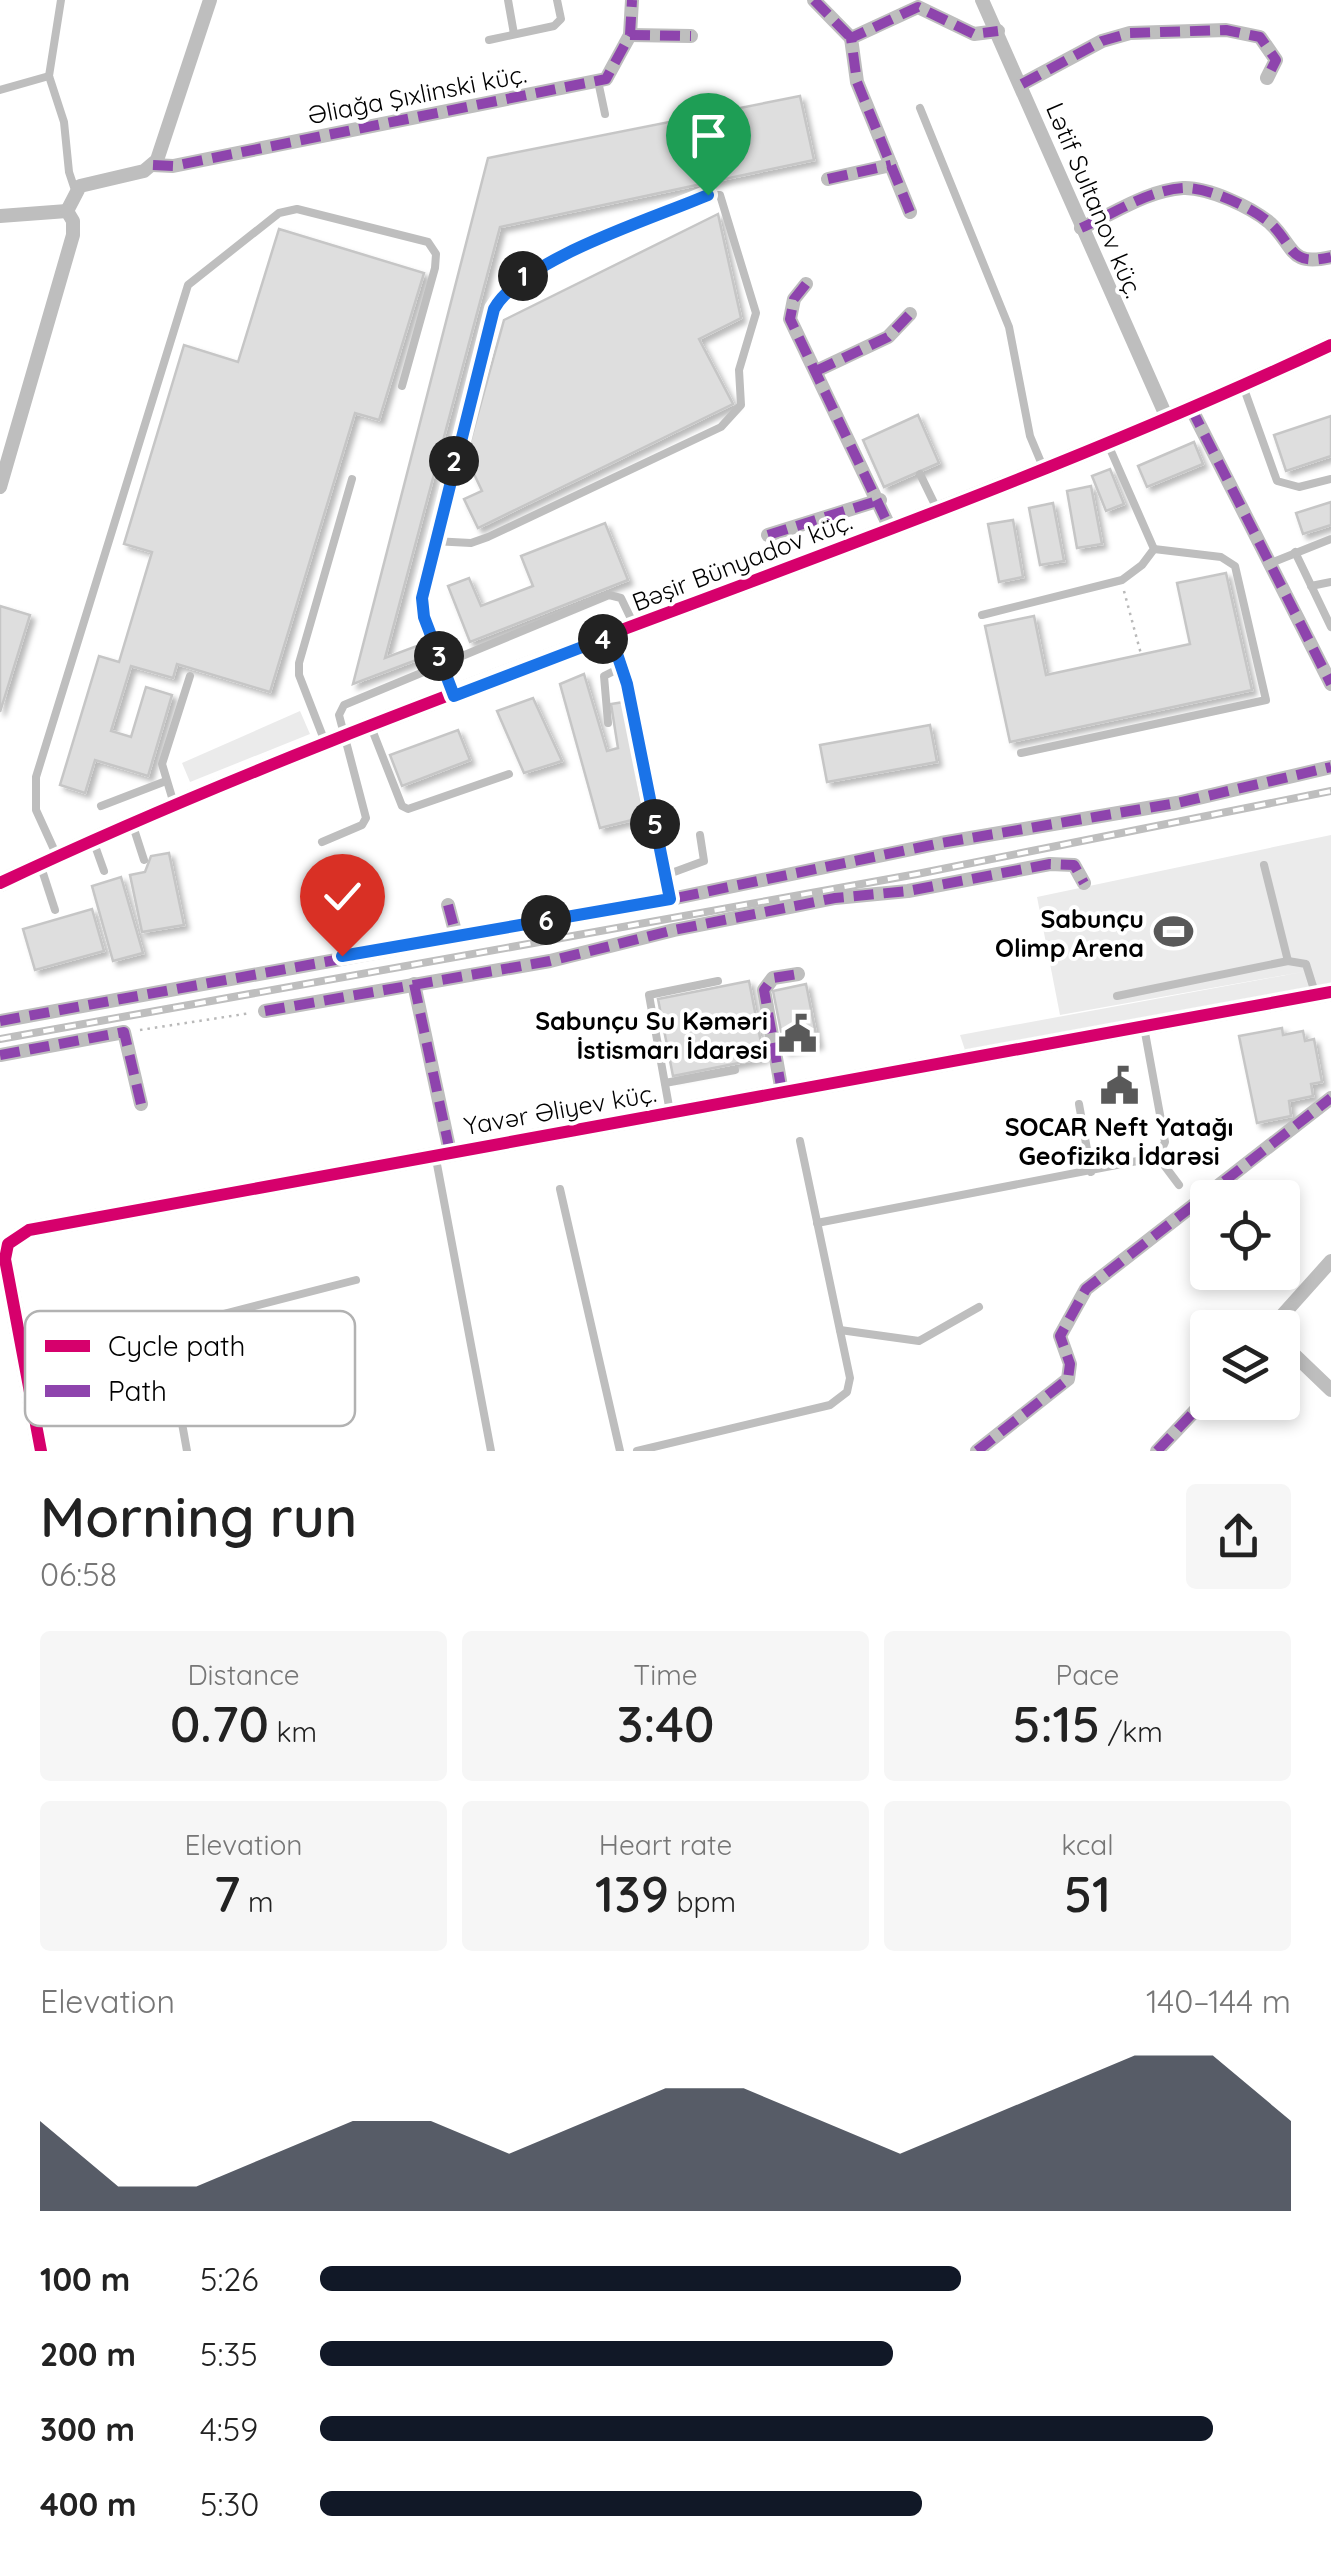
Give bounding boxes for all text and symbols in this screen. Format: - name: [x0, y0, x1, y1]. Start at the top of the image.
- street label: Əliağa Şıxlinski küç.: [305, 58, 529, 130]
- pin: [666, 93, 751, 196]
- street label: Lətif Sultanov küç.: [1040, 98, 1150, 302]
- icon: arrive: [681, 108, 736, 163]
- pin: 1: [498, 251, 548, 301]
- text: 1: [518, 258, 528, 293]
- pin: 2: [429, 436, 479, 486]
- text: 2: [446, 443, 462, 478]
- street label: Bəşir Bünyadov küç.: [628, 505, 856, 617]
- pin: 4: [578, 614, 628, 664]
- text: 4: [595, 621, 611, 656]
- pin: 3: [414, 631, 464, 681]
- text: 3: [431, 638, 447, 673]
- pin: 5: [630, 799, 680, 849]
- text: 5: [647, 806, 663, 841]
- pin: [300, 854, 385, 957]
- icon: check: [315, 869, 370, 924]
- pin: 6: [521, 895, 571, 945]
- text: 6: [538, 902, 554, 937]
- place label: Sabunçu Olimp Arena: [995, 903, 1144, 963]
- sports icon: Sabunçu Olimp Arena: [1153, 911, 1195, 953]
- place label: Sabunçu Su Kəməri İstismarı İdarəsi: [535, 1005, 768, 1065]
- public building icon: Sabunçu Su Kəməri İstismarı İdarəsi: [777, 1013, 819, 1055]
- public building icon: SOCAR Neft Yatağı Geofizika İdarəsi: [1098, 1064, 1140, 1106]
- street label: Yavər Əliyev küç.: [461, 1077, 659, 1141]
- place label: SOCAR Neft Yatağı Geofizika İdarəsi: [1005, 1111, 1233, 1171]
- map controls: [1190, 1180, 1300, 1420]
- button: locate: [1190, 1180, 1300, 1290]
- button: layers: [1190, 1310, 1300, 1420]
- legend: [25, 1311, 355, 1426]
- text: Cycle path: [108, 1328, 246, 1363]
- text: Path: [108, 1373, 167, 1408]
- text: Morning run: [40, 1482, 357, 1551]
- button: share: [1186, 1484, 1291, 1589]
- text: 06:58: [40, 1554, 117, 1594]
- text: Distance: [187, 1657, 300, 1692]
- text: Time: [633, 1657, 698, 1692]
- text: Pace: [1056, 1657, 1119, 1692]
- text: 0.70: [170, 1692, 269, 1755]
- text: 3:40: [617, 1692, 714, 1755]
- text: 5:15: [1012, 1692, 1100, 1755]
- text: km: [269, 1714, 317, 1749]
- text: /km: [1100, 1714, 1163, 1749]
- text: Elevation: [184, 1827, 303, 1862]
- text: Heart rate: [599, 1827, 732, 1862]
- text: kcal: [1061, 1827, 1114, 1862]
- text: 7: [213, 1862, 240, 1925]
- text: 139: [595, 1862, 669, 1925]
- text: 51: [1064, 1862, 1111, 1925]
- text: m: [240, 1884, 274, 1919]
- text: bpm: [669, 1884, 736, 1919]
- text: Elevation: [40, 1981, 175, 2021]
- text: 140–144 m: [1146, 1981, 1291, 2021]
- text: 100 m: [40, 2259, 130, 2299]
- text: 5:26: [200, 2259, 258, 2299]
- text: 200 m: [40, 2334, 136, 2374]
- text: 5:35: [200, 2334, 258, 2374]
- text: 300 m: [40, 2409, 135, 2449]
- text: 4:59: [200, 2409, 258, 2449]
- text: 400 m: [40, 2484, 137, 2524]
- text: 5:30: [200, 2484, 259, 2524]

